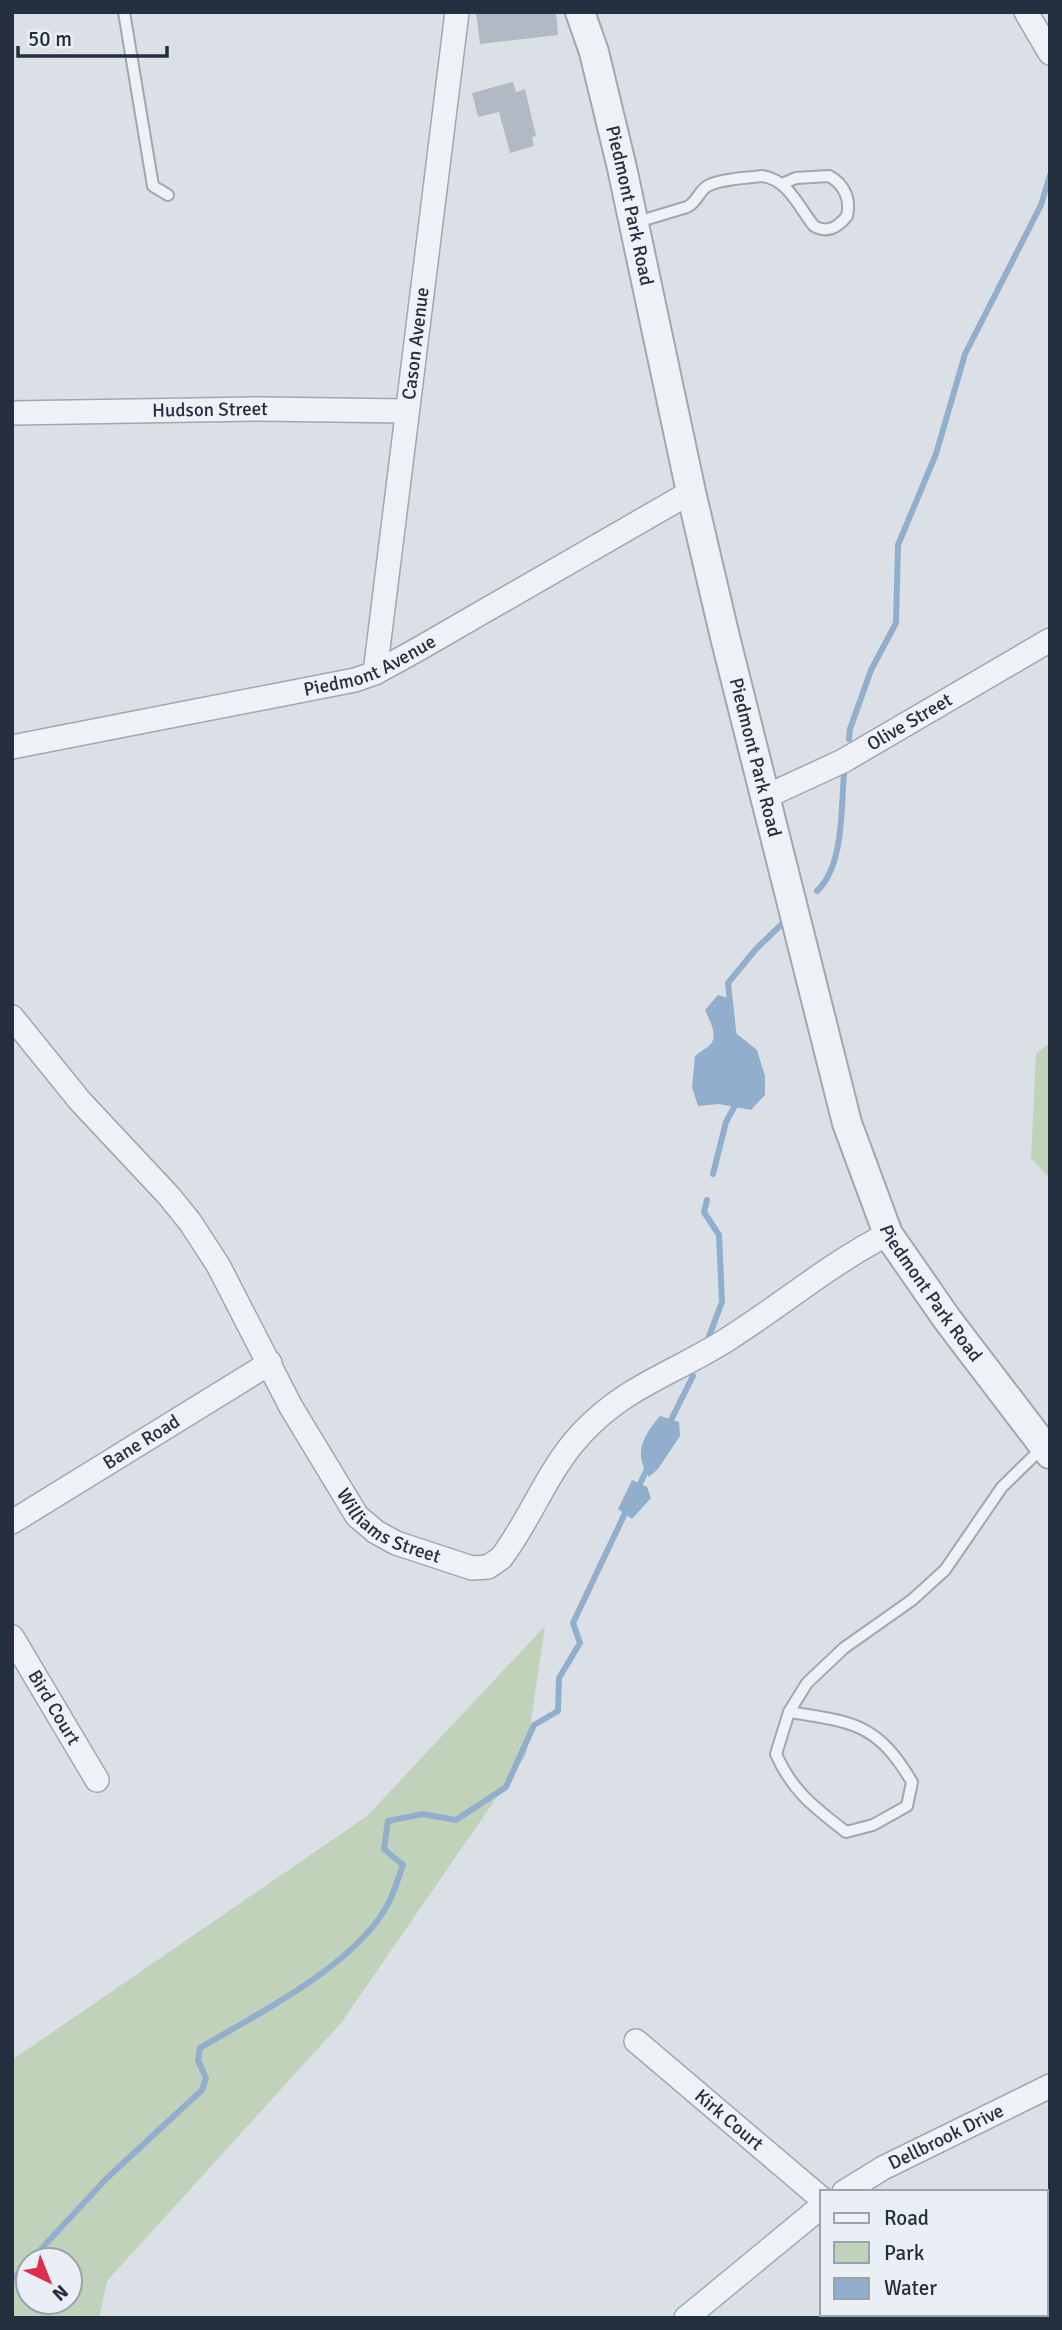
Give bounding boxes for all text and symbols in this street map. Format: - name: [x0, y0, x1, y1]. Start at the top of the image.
- scale bar: [18, 14, 166, 58]
- text: 50 m: [28, 26, 72, 52]
- street label: Piedmont Park Road: [600, 123, 659, 288]
- street label: Cason Avenue: [397, 286, 435, 401]
- street label: Hudson Street: [152, 397, 268, 423]
- street label: Piedmont Avenue: [302, 629, 440, 702]
- street label: Piedmont Park Road: [724, 675, 787, 839]
- street label: Olive Street: [863, 688, 957, 756]
- street label: Piedmont Park Road: [874, 1221, 987, 1367]
- street label: Bane Road: [99, 1409, 184, 1475]
- street label: Williams Street: [331, 1484, 444, 1569]
- street label: Bird Court: [22, 1665, 86, 1750]
- street label: Kirk Court: [690, 2084, 769, 2156]
- street label: Dellbrook Drive: [884, 2099, 1008, 2175]
- legend: [820, 2190, 1048, 2316]
- text: Road: [884, 2205, 929, 2231]
- text: Park: [884, 2240, 925, 2266]
- north arrow: [14, 2246, 84, 2316]
- text: Water: [884, 2275, 937, 2301]
- text: N: [47, 2279, 73, 2306]

